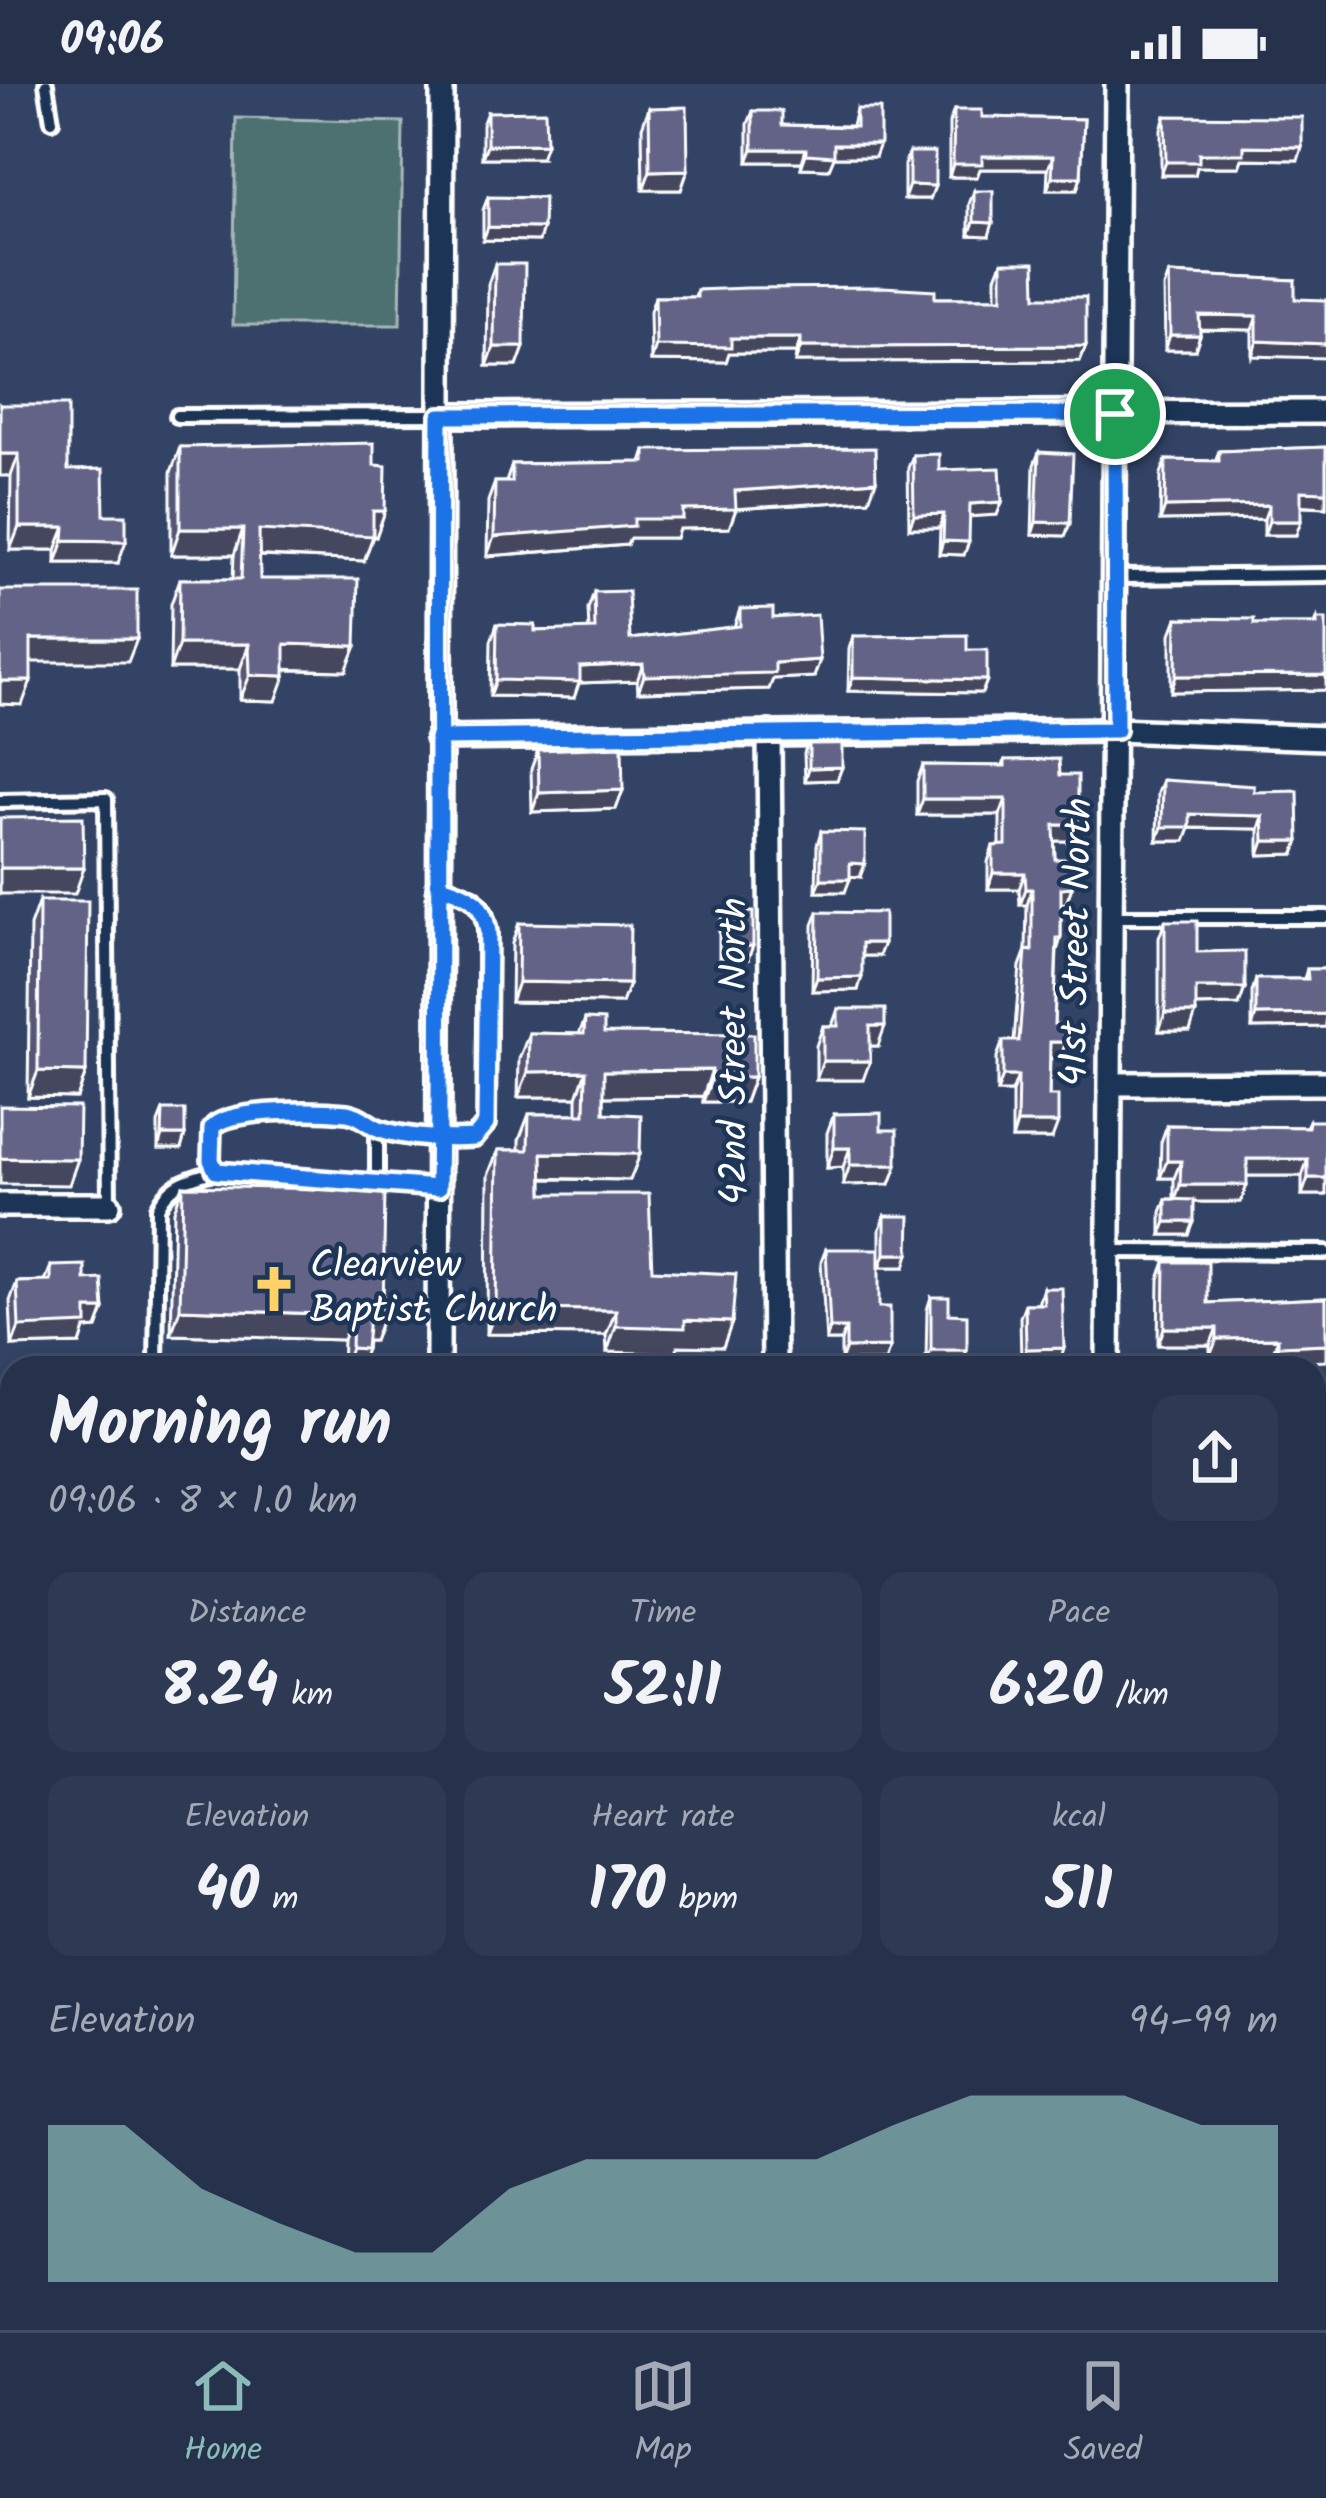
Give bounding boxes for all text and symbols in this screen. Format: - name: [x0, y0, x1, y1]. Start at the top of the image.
- text: 09:06: [60, 6, 164, 78]
- pin: [1064, 363, 1166, 465]
- icon: arrive: [1082, 381, 1148, 447]
- street label: 41st Street North: [1044, 797, 1112, 1087]
- street label: 42nd Street North: [705, 897, 767, 1205]
- place label: Clearview Baptist Church: [310, 1236, 558, 1343]
- church icon: Clearview Baptist Church: [249, 1264, 299, 1314]
- text: Morning run: [48, 1374, 392, 1479]
- button: share: [1152, 1395, 1278, 1521]
- text: 09:06 · 8 × 1.0 km: [48, 1472, 358, 1534]
- text: Distance: [188, 1588, 306, 1641]
- text: Time: [630, 1588, 696, 1641]
- text: Pace: [1048, 1588, 1110, 1641]
- text: 8.24: [161, 1641, 278, 1737]
- text: 52:11: [605, 1641, 721, 1737]
- text: 6:20: [989, 1641, 1102, 1737]
- text: km: [278, 1670, 333, 1723]
- text: /km: [1102, 1670, 1169, 1723]
- text: Elevation: [185, 1792, 309, 1845]
- text: Heart rate: [591, 1792, 735, 1845]
- text: kcal: [1052, 1792, 1106, 1845]
- text: 40: [196, 1845, 259, 1941]
- text: 170: [588, 1845, 665, 1941]
- text: 511: [1046, 1845, 1112, 1941]
- text: m: [259, 1874, 299, 1927]
- text: bpm: [665, 1874, 738, 1927]
- text: Elevation: [48, 1992, 196, 2054]
- text: 94–99 m: [1129, 1992, 1278, 2054]
- tab: Home: [184, 2353, 262, 2478]
- tab: Map: [630, 2353, 696, 2478]
- tab: Saved: [1064, 2353, 1142, 2478]

